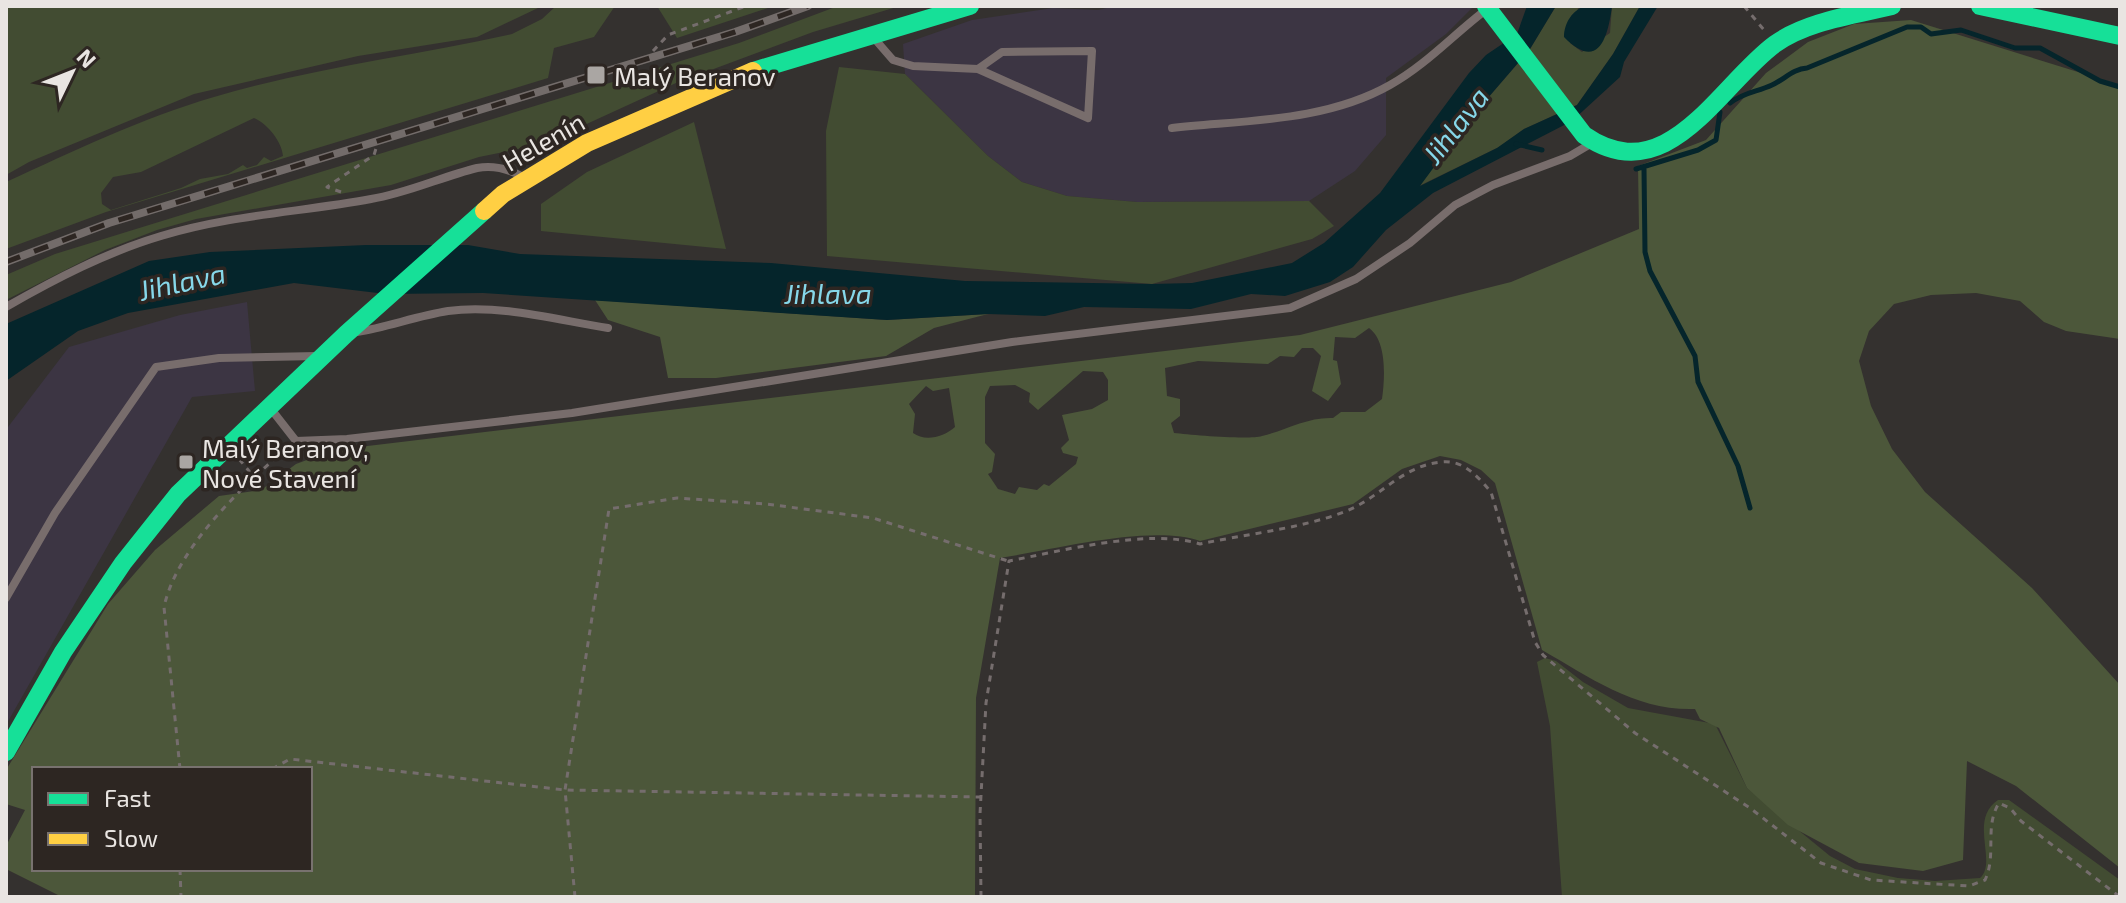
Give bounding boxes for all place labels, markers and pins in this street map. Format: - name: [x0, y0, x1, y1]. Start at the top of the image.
- place label: Malý Beranov: [614, 60, 776, 91]
- marker: Malý Beranov: [585, 64, 607, 86]
- place label: Malý Beranov, Nové Stavení: [202, 432, 369, 493]
- marker: Malý Beranov, Nové Stavení: [177, 453, 195, 471]

